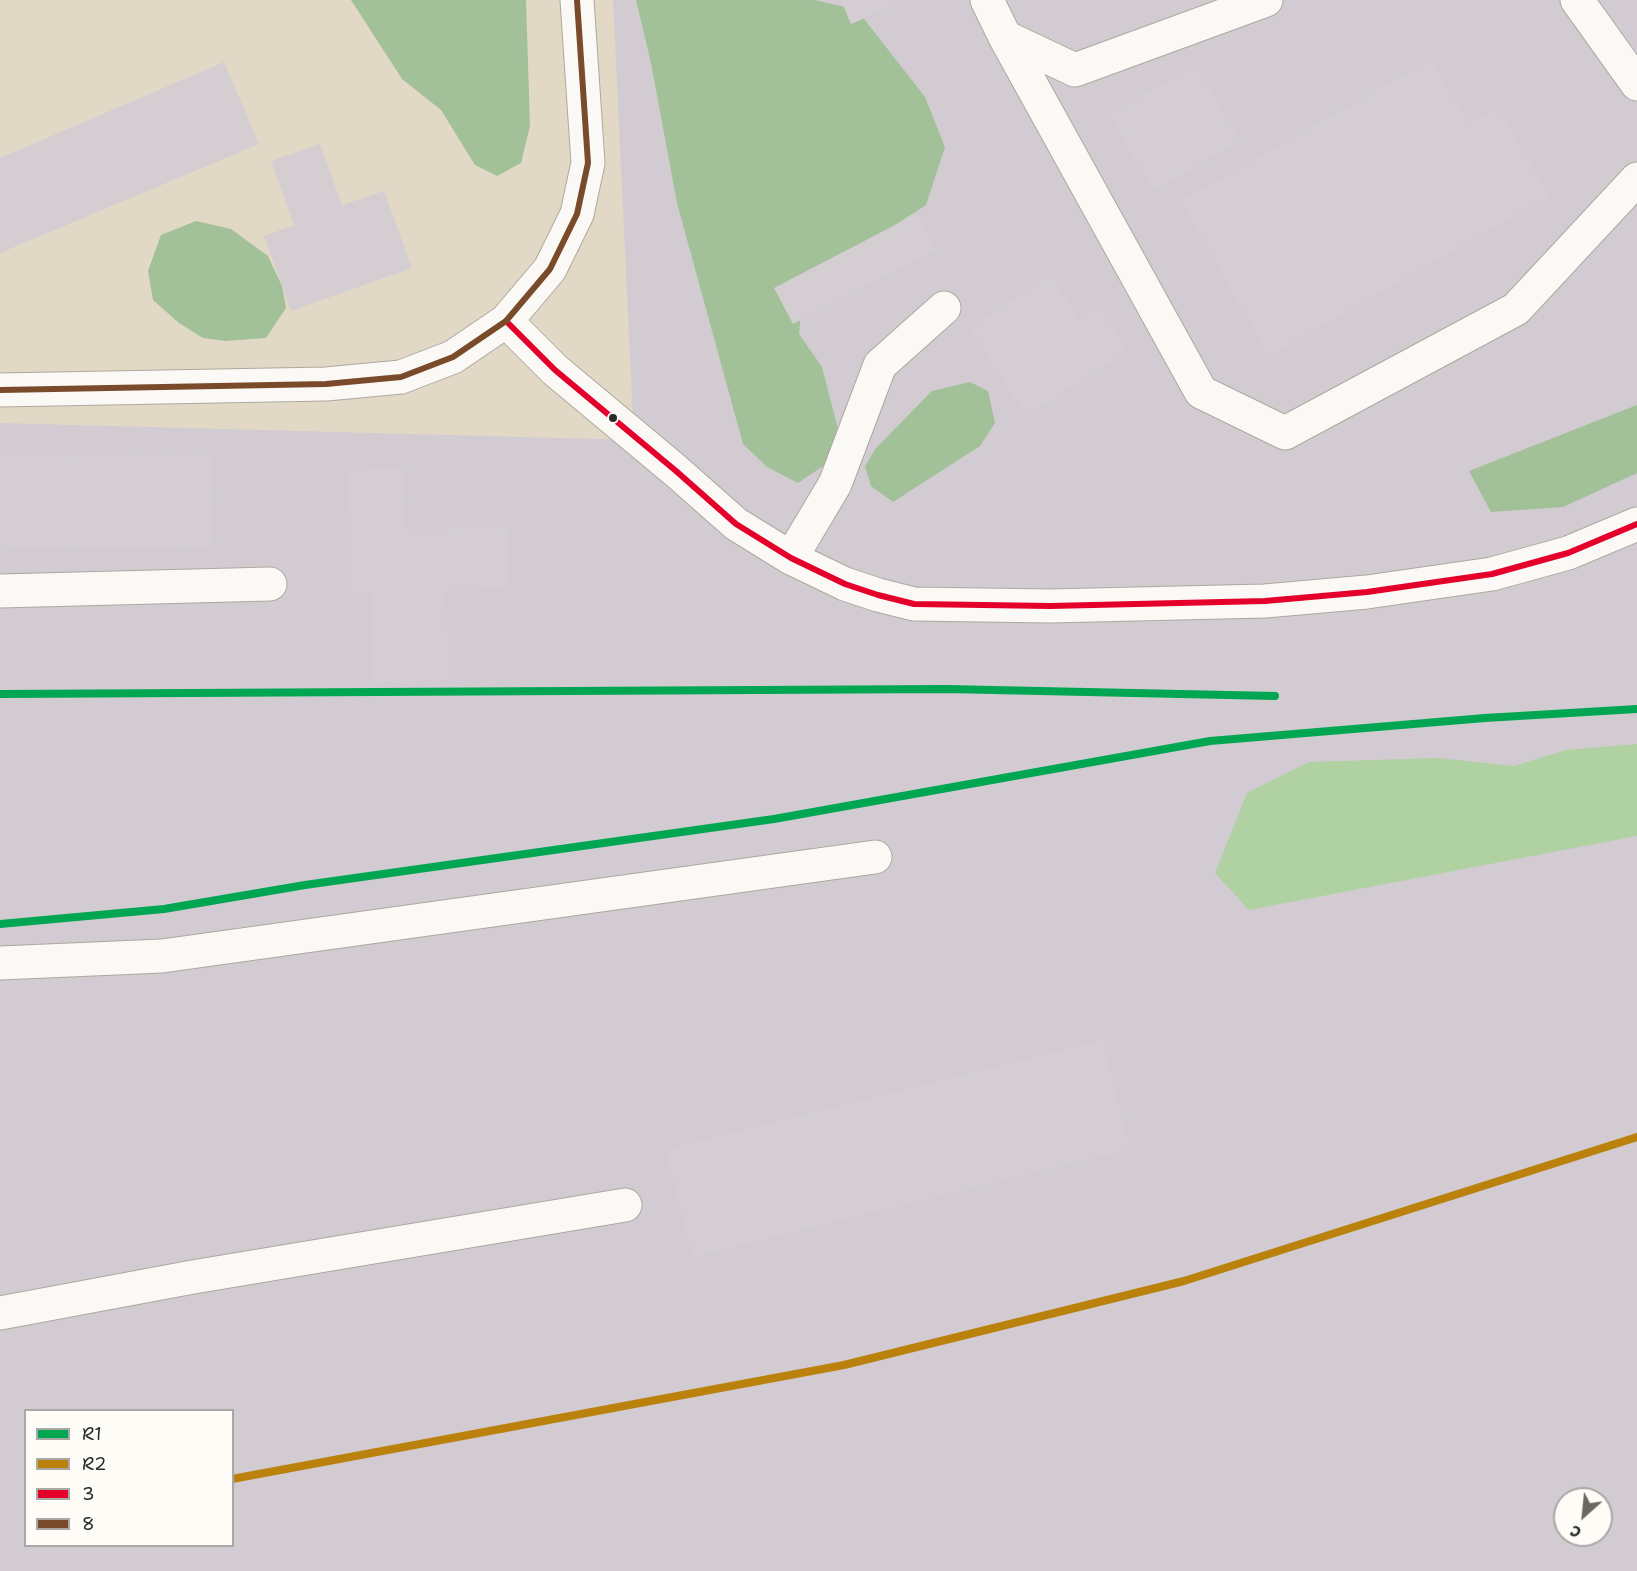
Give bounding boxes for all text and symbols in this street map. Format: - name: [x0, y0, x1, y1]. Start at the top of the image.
- unlabelled marker: [607, 412, 619, 424]
- legend: [24, 1409, 234, 1547]
- text: R1: [82, 1422, 102, 1446]
- text: R2: [82, 1452, 107, 1476]
- text: 3: [82, 1482, 95, 1506]
- north arrow: [1553, 1487, 1613, 1547]
- text: 8: [82, 1512, 95, 1536]
- text: С: [1566, 1520, 1585, 1543]

